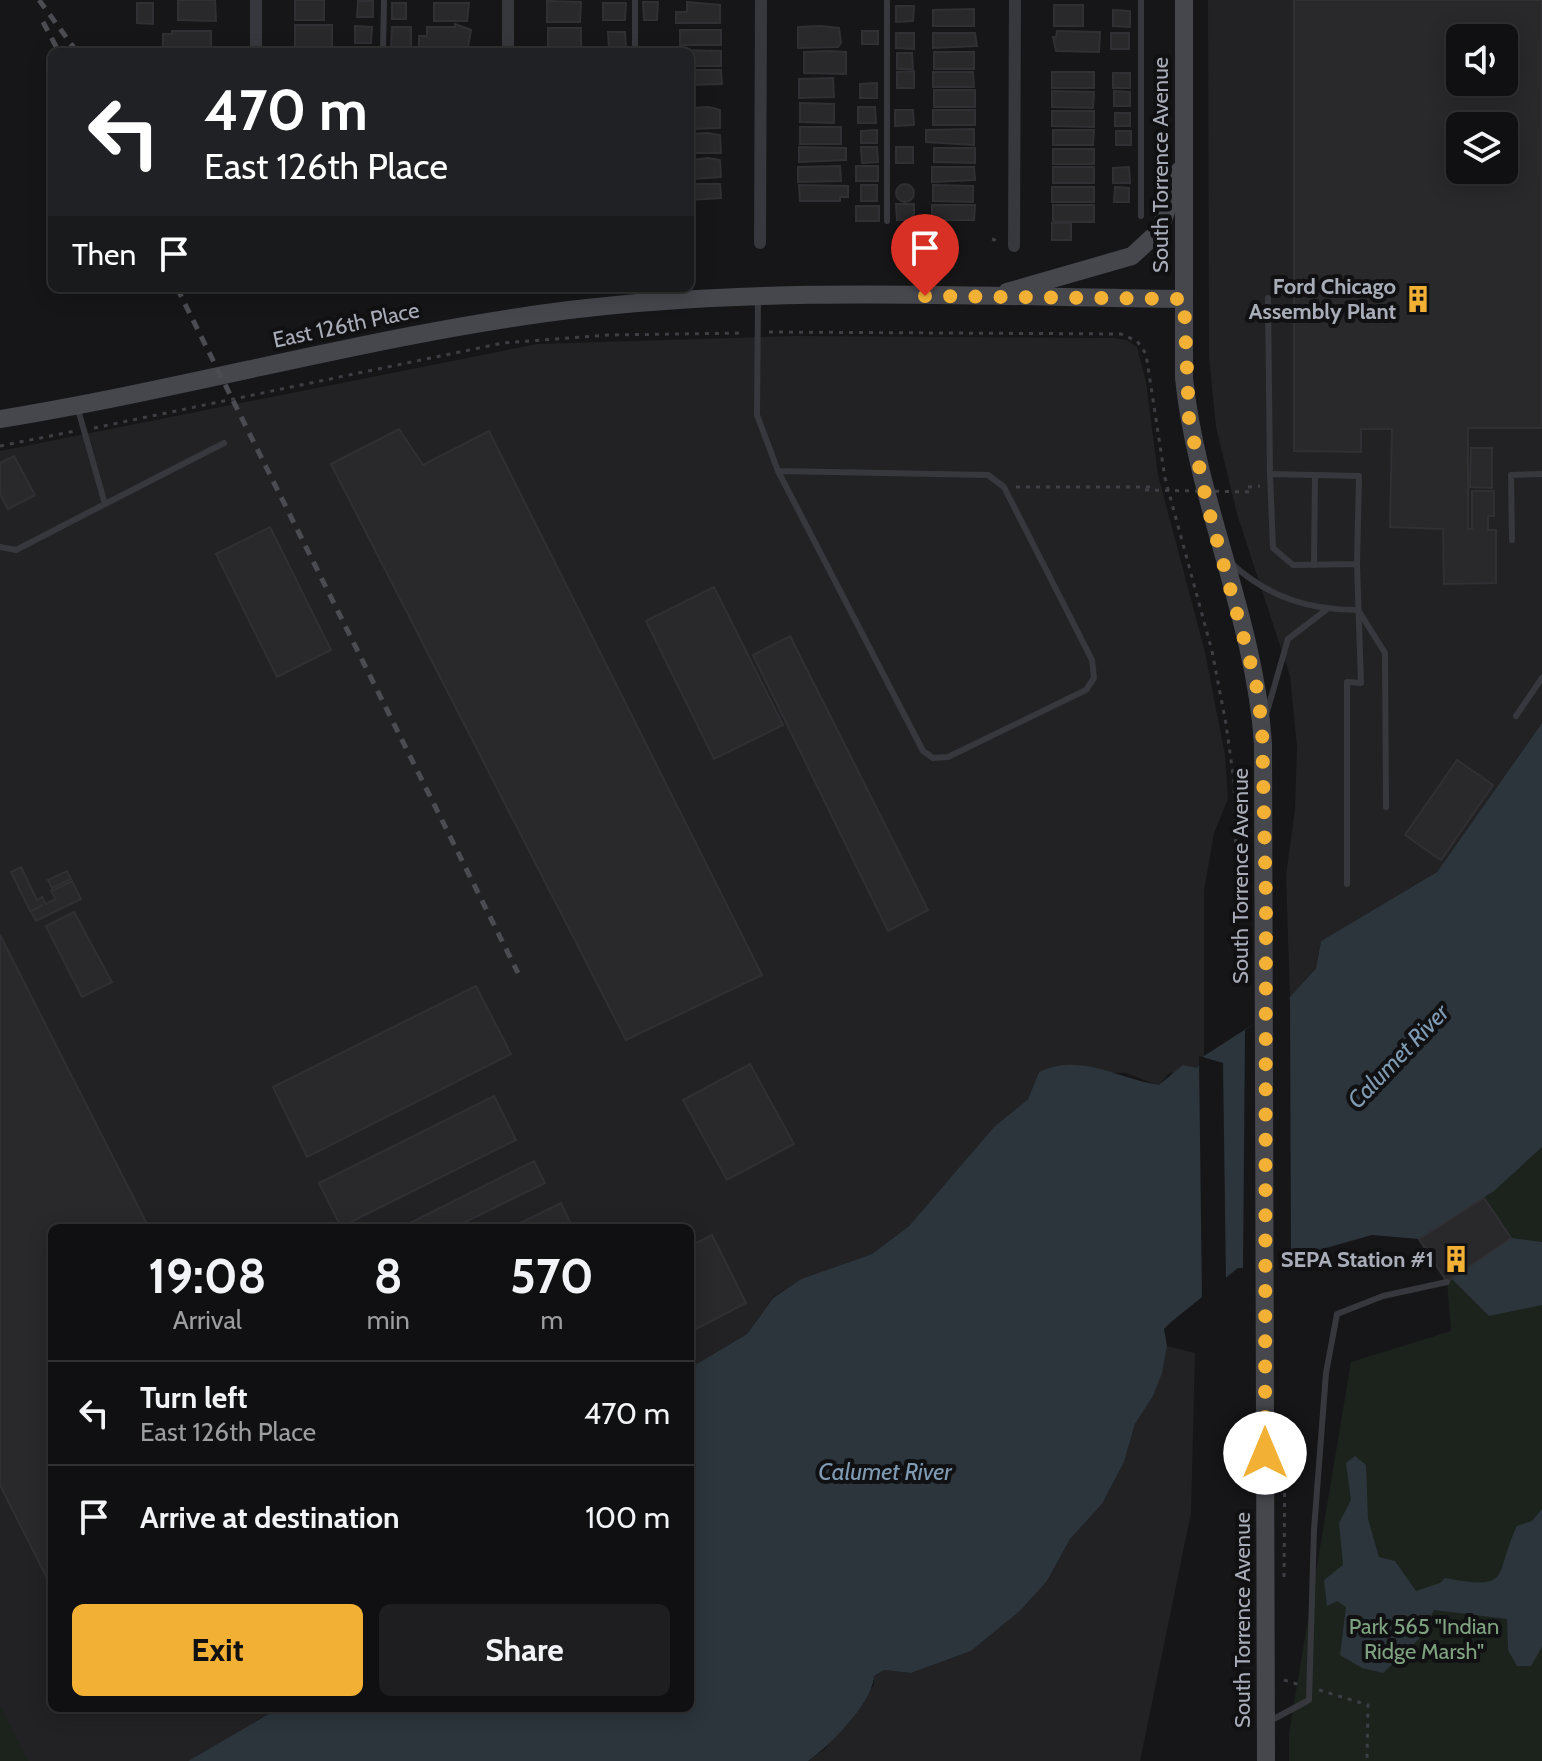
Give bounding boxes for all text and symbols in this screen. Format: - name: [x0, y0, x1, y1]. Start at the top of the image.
- map controls: [1446, 24, 1518, 184]
- button: sound: [1446, 24, 1518, 96]
- street label: South Torrence Avenue: [1147, 57, 1174, 273]
- text: 470 m: [204, 76, 368, 144]
- icon: left: [72, 80, 176, 184]
- button: layers: [1446, 112, 1518, 184]
- text: East 126th Place: [204, 144, 448, 188]
- pin: [891, 214, 959, 296]
- icon: arrive: [903, 226, 947, 270]
- icon: arrive: [152, 232, 196, 276]
- text: Then: [72, 236, 136, 273]
- place label: Ford Chicago Assembly Plant: [1249, 273, 1396, 325]
- building icon: Ford Chicago Assembly Plant: [1403, 284, 1433, 314]
- street label: East 126th Place: [270, 296, 422, 354]
- street label: South Torrence Avenue: [1227, 768, 1254, 984]
- water label: Calumet River: [1341, 997, 1456, 1114]
- building icon: SEPA Station #1: [1441, 1244, 1471, 1274]
- place label: SEPA Station #1: [1281, 1246, 1434, 1273]
- text: 19:08: [148, 1247, 267, 1305]
- text: 8: [374, 1247, 403, 1305]
- text: 570: [510, 1247, 594, 1305]
- text: Arrival: [173, 1304, 242, 1336]
- text: min: [367, 1304, 410, 1336]
- text: m: [540, 1304, 563, 1336]
- text: Turn left: [140, 1379, 248, 1416]
- icon: left: [72, 1391, 116, 1435]
- text: 470 m: [584, 1395, 670, 1432]
- position arrow: [1223, 1411, 1307, 1495]
- text: East 126th Place: [140, 1416, 316, 1448]
- water label: Calumet River: [818, 1457, 953, 1486]
- icon: arrive: [72, 1495, 116, 1539]
- text: Arrive at destination: [140, 1499, 400, 1536]
- text: 100 m: [585, 1499, 670, 1536]
- street label: South Torrence Avenue: [1229, 1512, 1256, 1728]
- button: Exit: [72, 1604, 363, 1696]
- button: Share: [379, 1604, 670, 1696]
- park label: Park 565 "Indian Ridge Marsh": [1349, 1613, 1499, 1665]

